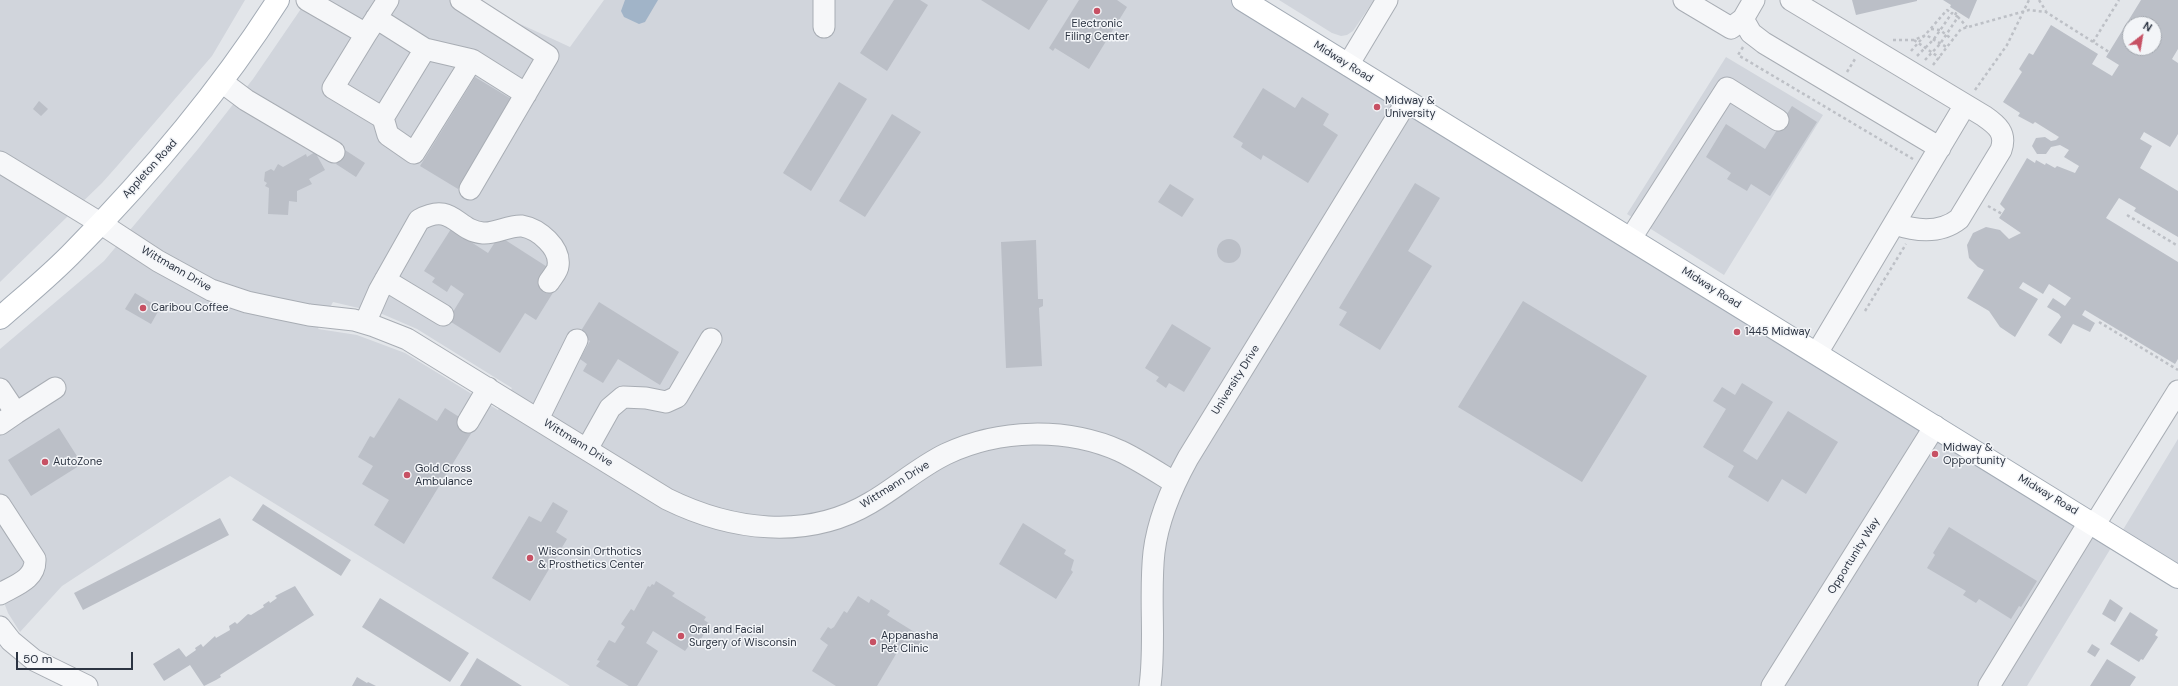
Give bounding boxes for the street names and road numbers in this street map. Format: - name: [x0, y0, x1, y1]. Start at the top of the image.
- street label: Midway Road: [1311, 39, 1375, 85]
- street label: Appleton Road: [120, 137, 180, 201]
- street label: Wittmann Drive: [138, 243, 214, 295]
- street label: Midway Road: [1679, 265, 1743, 311]
- street label: University Drive: [1209, 343, 1263, 417]
- street label: Wittmann Drive: [541, 416, 615, 470]
- street label: Wittmann Drive: [858, 458, 932, 512]
- street label: Midway Road: [2016, 472, 2080, 518]
- street label: Opportunity Way: [1825, 515, 1883, 597]

